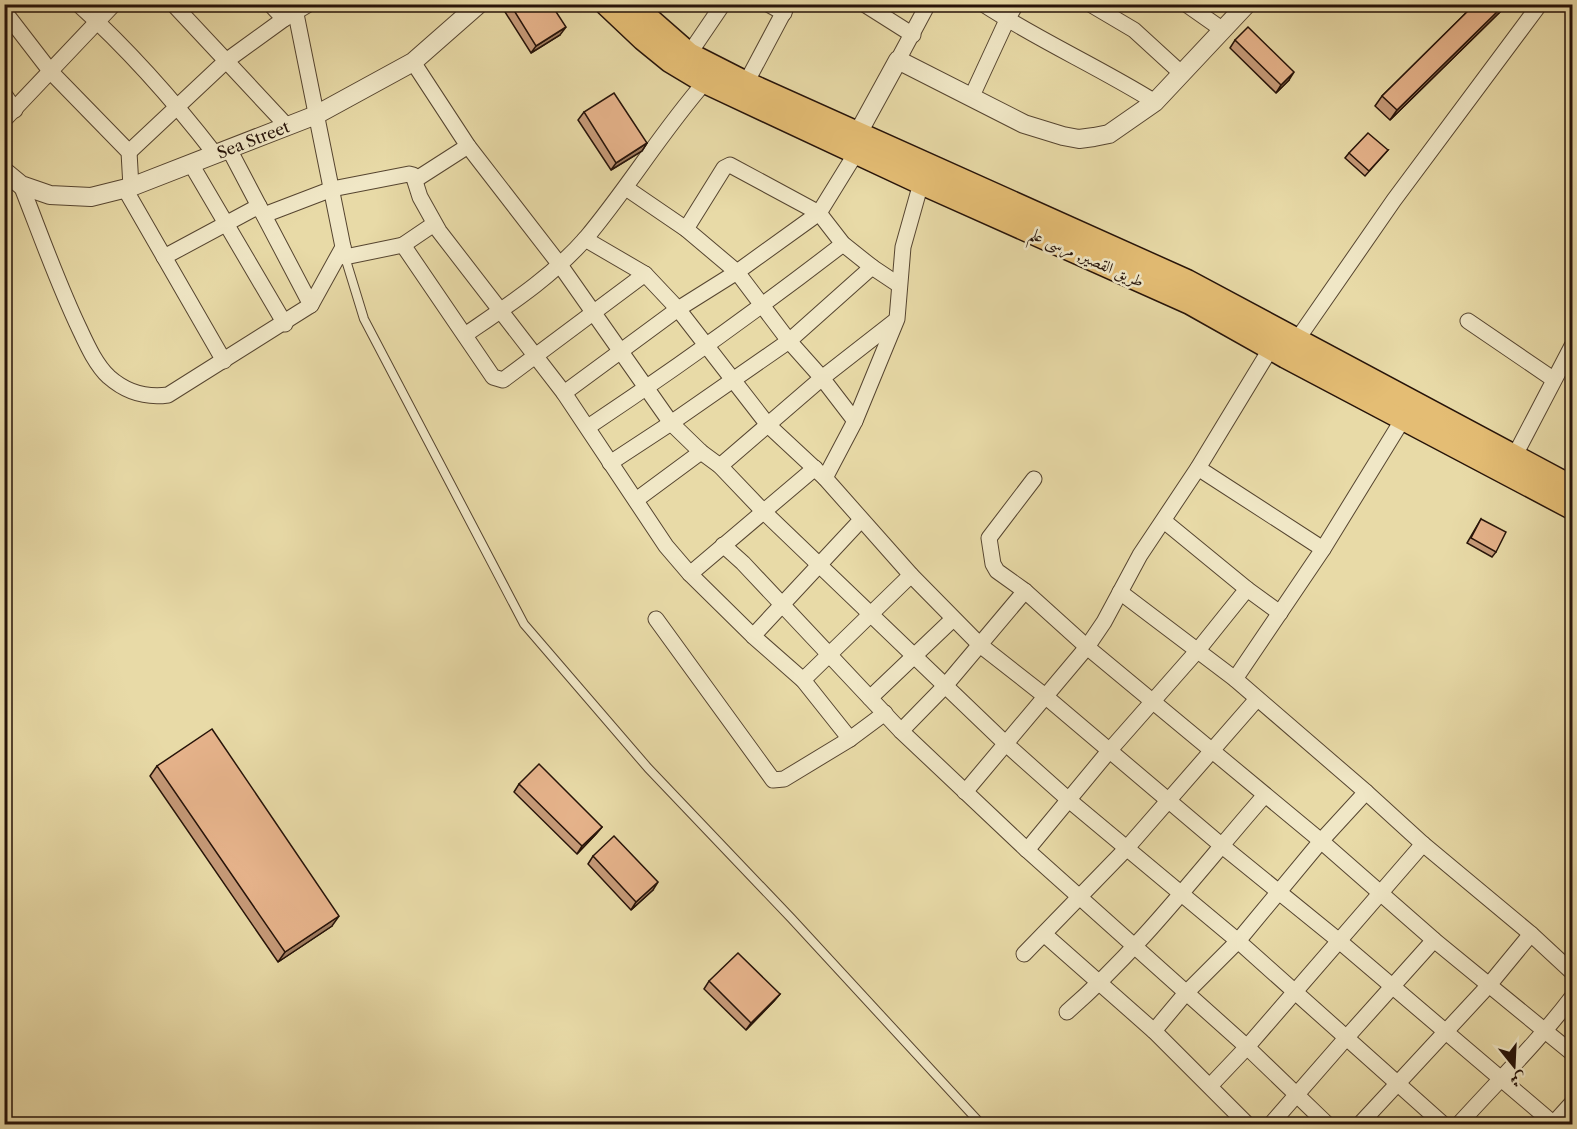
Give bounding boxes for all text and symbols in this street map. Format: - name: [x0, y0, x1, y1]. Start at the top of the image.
- street label: Sea Street: [214, 116, 293, 163]
- street label: طريق القصير, مرسى علم: [1024, 223, 1147, 298]
- north arrow: [1484, 1036, 1544, 1096]
- text: ش: [1508, 1068, 1529, 1092]

